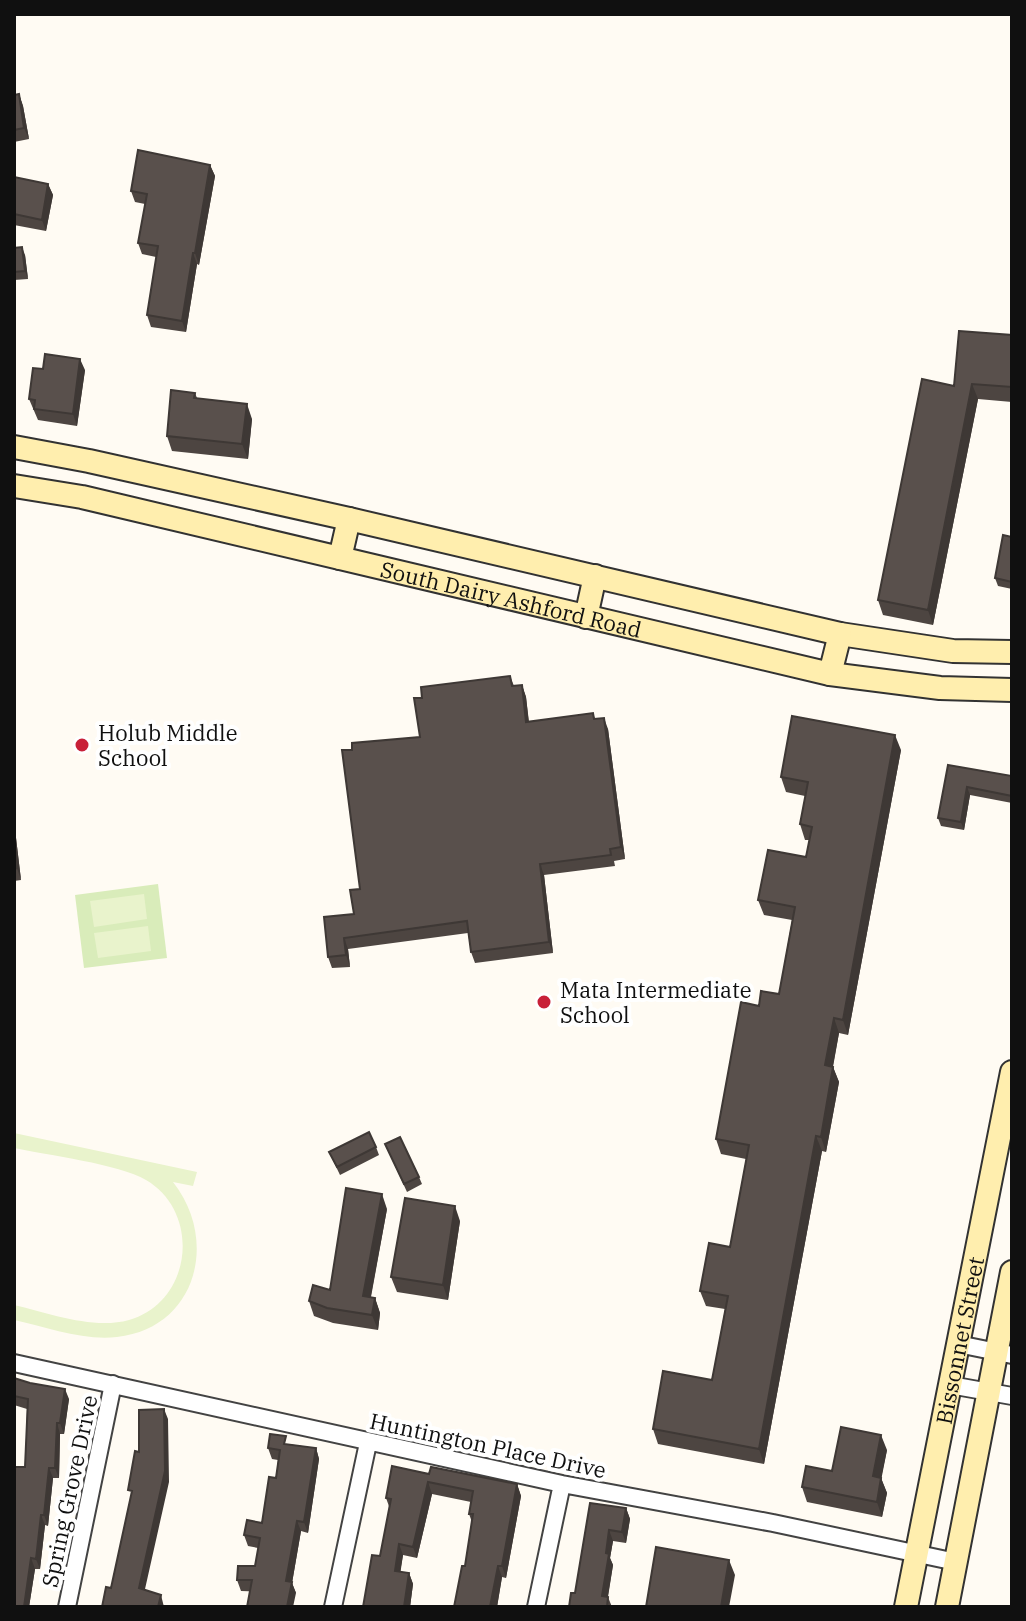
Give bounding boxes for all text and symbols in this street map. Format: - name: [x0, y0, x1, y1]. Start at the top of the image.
- street label: South Dairy Ashford Road: [378, 554, 645, 643]
- place label: Holub Middle School: [98, 718, 237, 772]
- marker: Holub Middle School: [73, 736, 91, 754]
- place label: Mata Intermediate School: [560, 975, 751, 1029]
- marker: Mata Intermediate School: [535, 993, 553, 1011]
- street label: Bissonnet Street: [928, 1254, 990, 1426]
- street label: Spring Grove Drive: [34, 1392, 104, 1590]
- street label: Huntington Place Drive: [367, 1406, 609, 1484]

